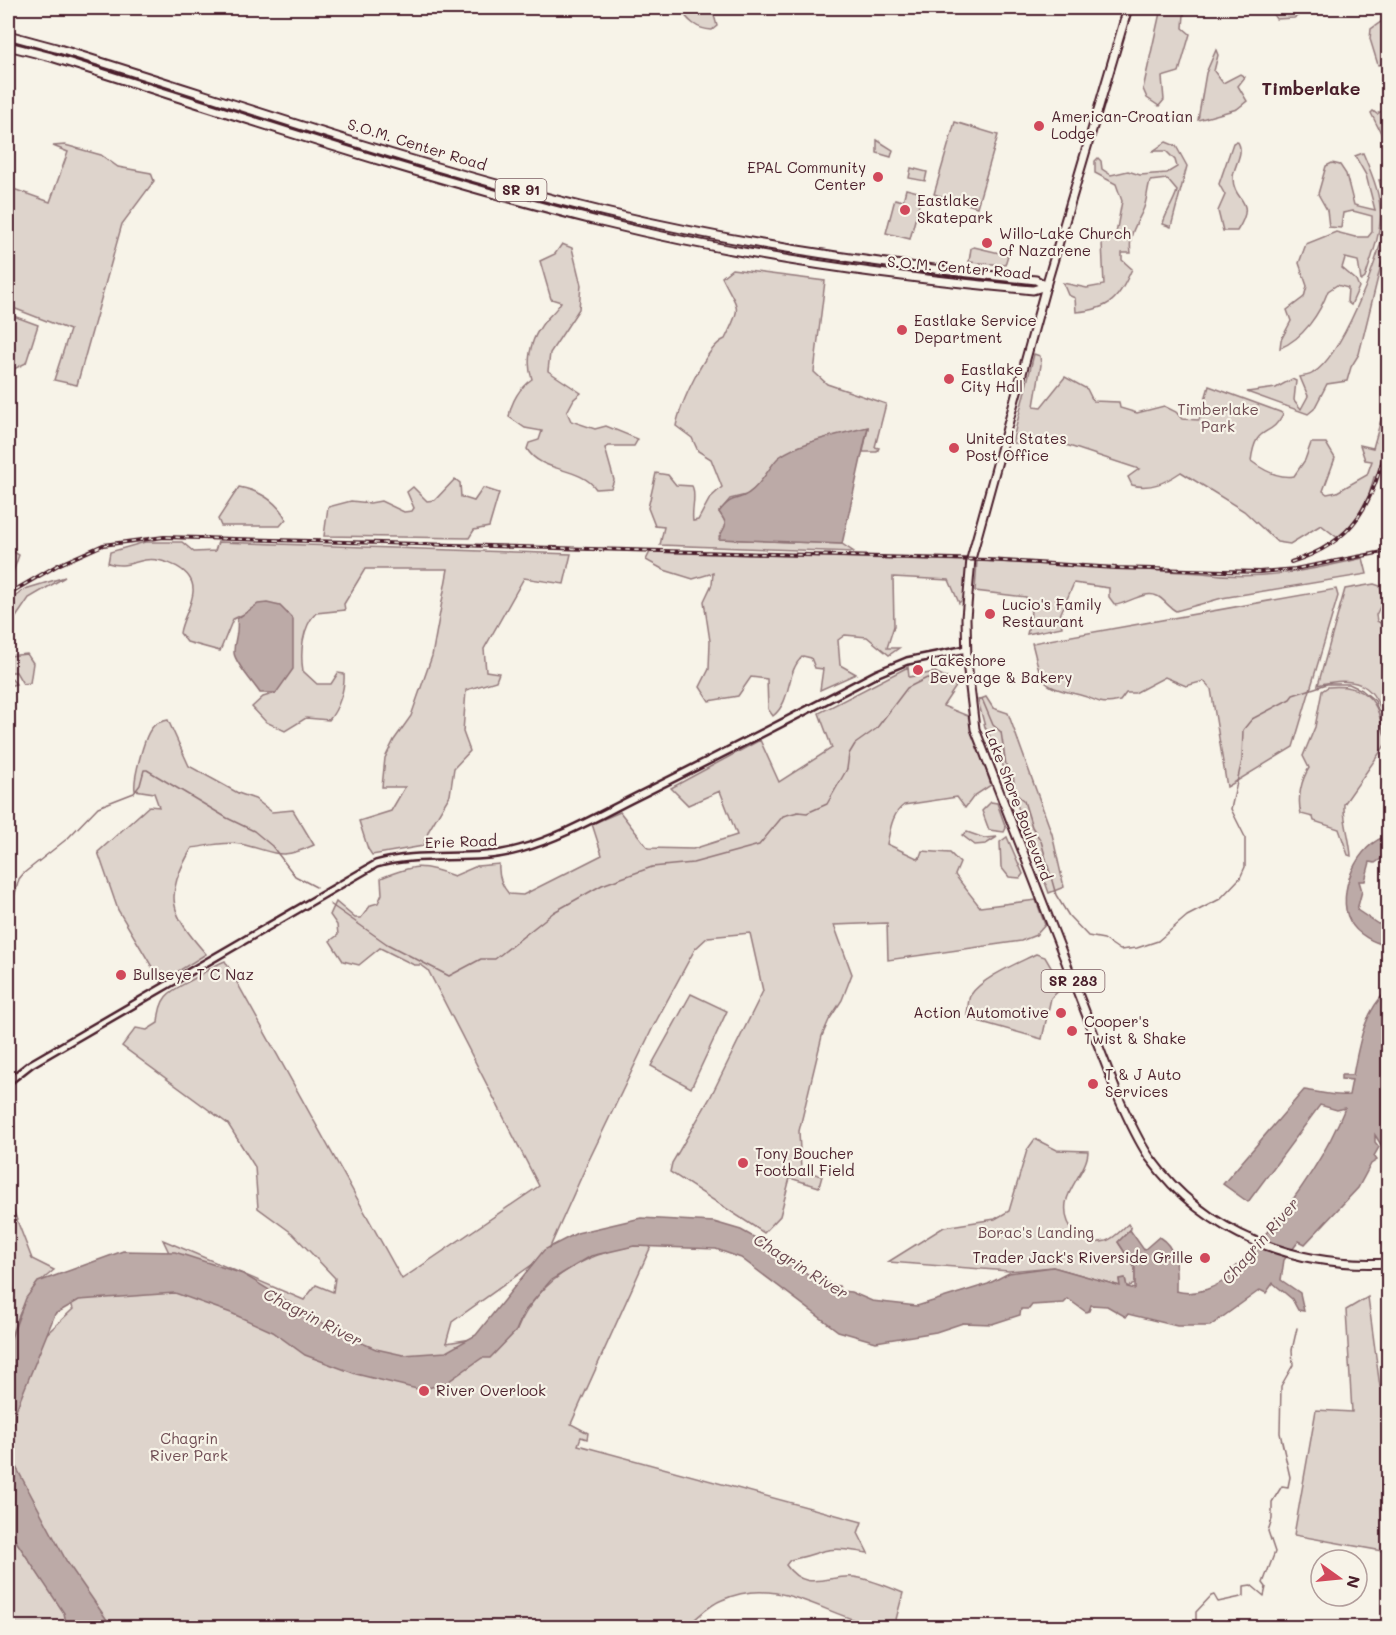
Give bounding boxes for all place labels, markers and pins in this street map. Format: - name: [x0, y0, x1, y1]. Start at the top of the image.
- place label: American-Croatian Lodge: [1051, 106, 1193, 143]
- marker: American-Croatian Lodge: [1032, 119, 1046, 133]
- place label: EPAL Community Center: [747, 157, 866, 194]
- marker: EPAL Community Center: [871, 170, 885, 184]
- place label: Eastlake Skatepark: [917, 190, 993, 227]
- marker: Eastlake Skatepark: [898, 203, 912, 217]
- place label: Willo-Lake Church of Nazarene: [999, 223, 1131, 260]
- marker: Willo-Lake Church of Nazarene: [980, 236, 994, 250]
- place label: Eastlake Service Department: [914, 310, 1037, 347]
- marker: Eastlake Service Department: [895, 323, 909, 337]
- place label: Eastlake City Hall: [961, 359, 1023, 396]
- marker: Eastlake City Hall: [942, 372, 956, 386]
- place label: United States Post Office: [966, 428, 1067, 465]
- marker: United States Post Office: [947, 441, 961, 455]
- place label: Lucio's Family Restaurant: [1002, 594, 1102, 631]
- marker: Lucio's Family Restaurant: [983, 607, 997, 621]
- place label: Lakeshore Beverage & Bakery: [930, 650, 1073, 687]
- marker: Lakeshore Beverage & Bakery: [911, 663, 925, 677]
- place label: Bullseye T C Naz: [133, 964, 254, 984]
- marker: Bullseye T C Naz: [114, 968, 128, 982]
- place label: Action Automotive: [913, 1002, 1049, 1022]
- marker: Action Automotive: [1054, 1006, 1068, 1020]
- place label: Cooper's Twist & Shake: [1084, 1011, 1186, 1048]
- marker: Cooper's Twist & Shake: [1065, 1024, 1079, 1038]
- place label: T & J Auto Services: [1105, 1064, 1181, 1101]
- marker: T & J Auto Services: [1086, 1077, 1100, 1091]
- place label: Tony Boucher Football Field: [755, 1143, 855, 1180]
- marker: Tony Boucher Football Field: [736, 1156, 750, 1170]
- place label: Trader Jack's Riverside Grille: [972, 1247, 1193, 1267]
- marker: Trader Jack's Riverside Grille: [1198, 1251, 1212, 1265]
- place label: River Overlook: [436, 1380, 546, 1400]
- marker: River Overlook: [417, 1384, 431, 1398]

